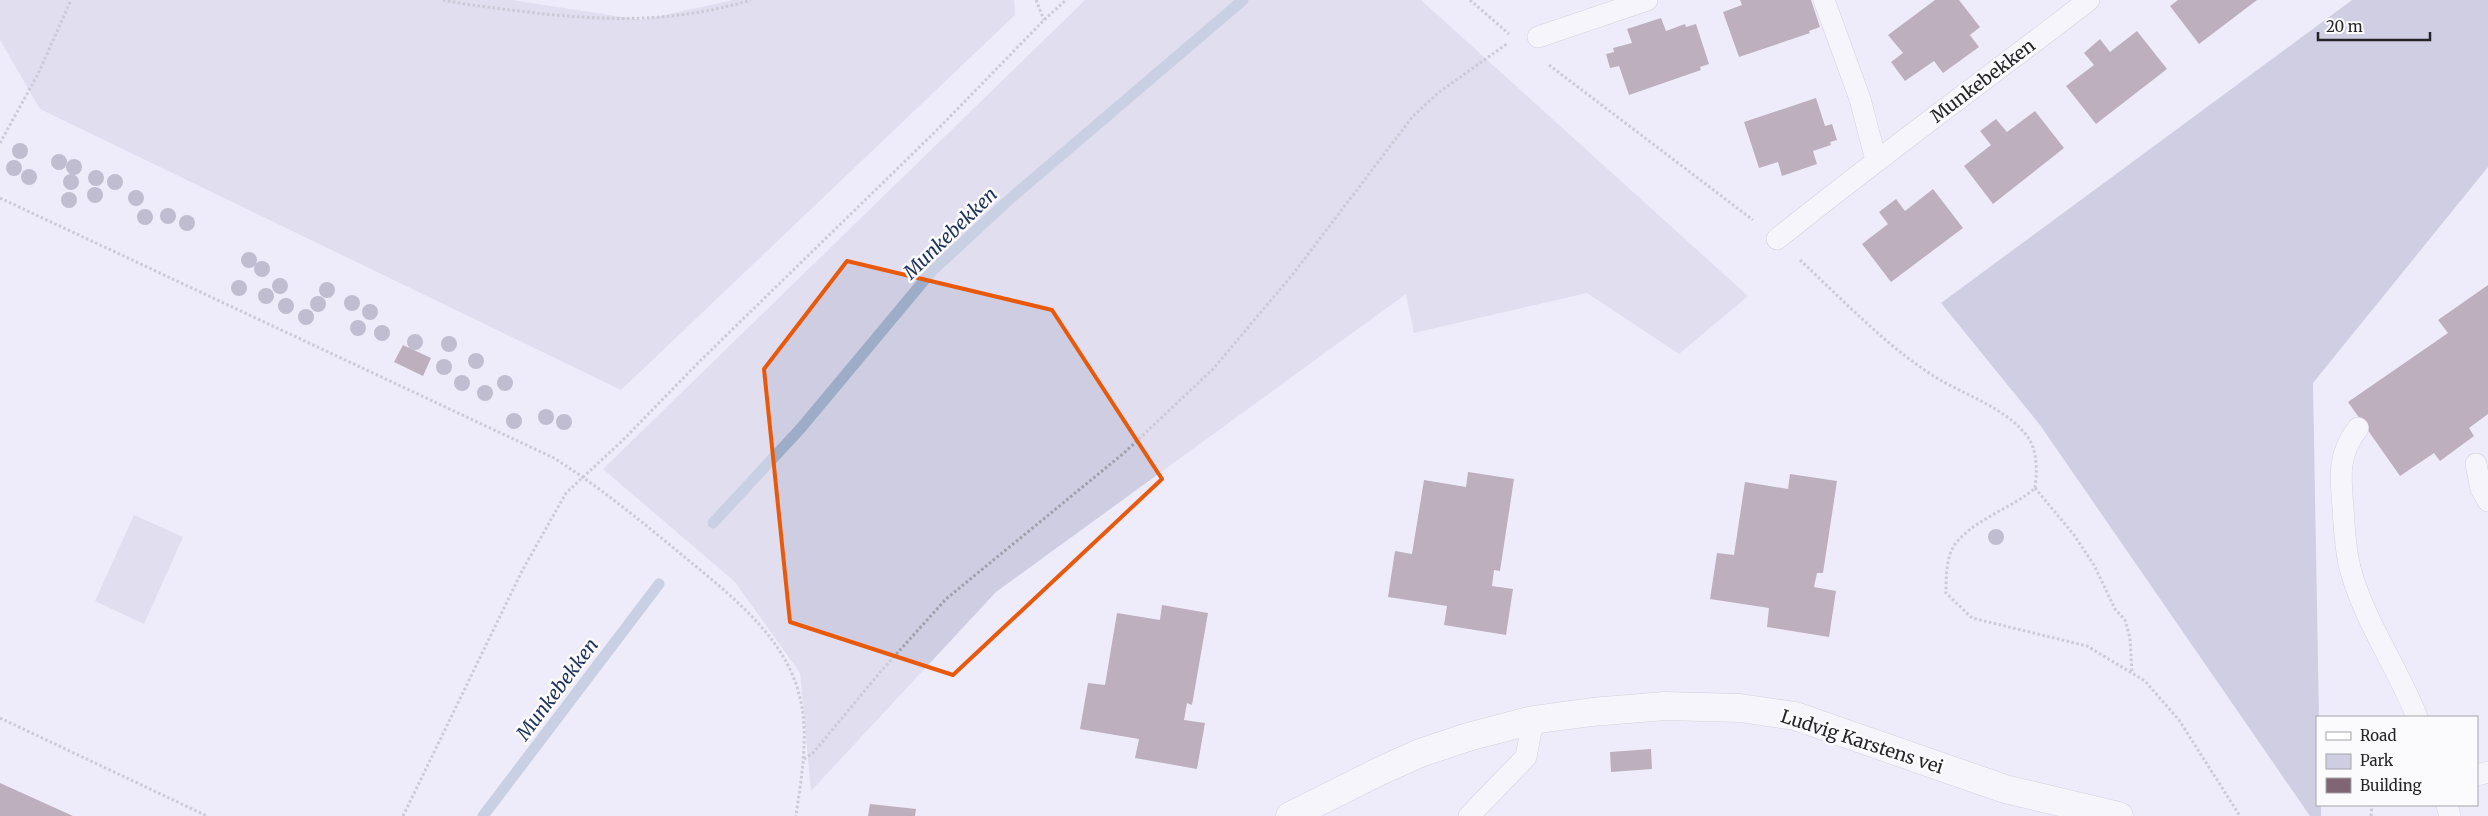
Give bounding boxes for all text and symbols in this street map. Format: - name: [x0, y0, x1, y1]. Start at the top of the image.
- scale bar: [2318, 10, 2430, 42]
- text: 20 m: [2326, 17, 2363, 36]
- street label: Munkebekken: [1926, 34, 2040, 127]
- water label: Munkebekken: [897, 182, 1002, 285]
- water label: Munkebekken: [510, 633, 603, 746]
- street label: Ludvig Karstens vei: [1778, 704, 1947, 779]
- legend: [2316, 716, 2478, 806]
- text: Road: [2360, 726, 2396, 745]
- text: Park: [2360, 751, 2394, 770]
- text: Building: [2360, 776, 2422, 795]

